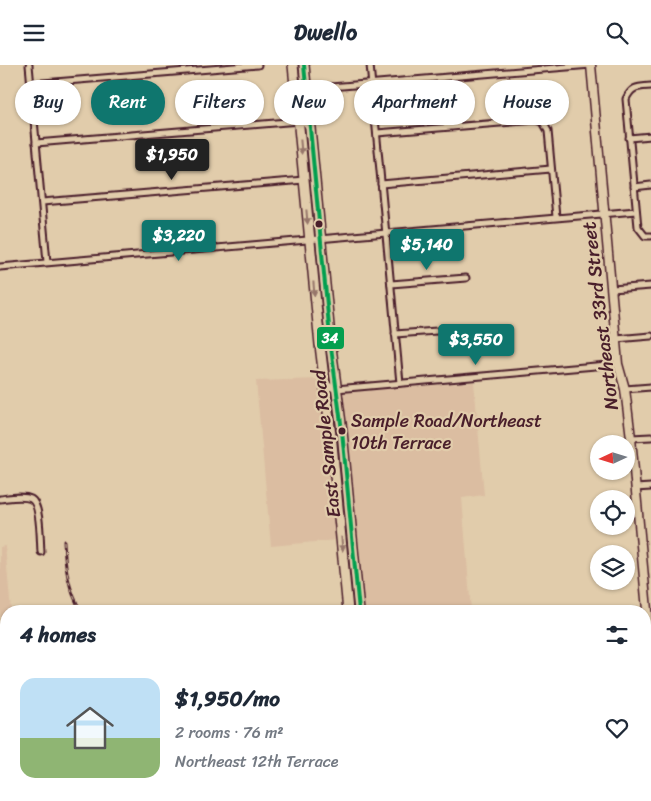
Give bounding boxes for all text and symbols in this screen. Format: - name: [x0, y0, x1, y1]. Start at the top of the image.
- text: Dwello: [294, 13, 357, 52]
- icon: menu: [20, 19, 48, 47]
- icon: search: [603, 19, 631, 47]
- chip: Buy: [15, 80, 81, 125]
- chip: Rent: [91, 80, 165, 125]
- chip: Filters: [175, 80, 264, 125]
- chip: New: [274, 80, 344, 125]
- chip: Apartment: [354, 80, 475, 125]
- chip: House: [485, 80, 569, 125]
- pin: $1,950: [131, 139, 213, 181]
- one-way arrow: [297, 139, 305, 155]
- text: $1,950: [146, 140, 198, 169]
- one-way arrow: [304, 209, 312, 225]
- pin: $3,220: [138, 219, 220, 262]
- unlabelled marker: [314, 219, 324, 229]
- street label: Northeast 33rd Street: [572, 220, 628, 412]
- text: $3,220: [153, 221, 205, 250]
- pin: $5,140: [386, 229, 468, 271]
- text: $5,140: [401, 230, 453, 259]
- one-way arrow: [310, 281, 318, 297]
- pin: $3,550: [435, 323, 517, 366]
- text: $3,550: [449, 325, 503, 354]
- line badge: 34: [316, 326, 345, 350]
- text: 34: [321, 326, 338, 351]
- street label: East Sample Road: [302, 367, 350, 520]
- place label: Sample Road/Northeast 10th Terrace: [351, 405, 542, 459]
- marker: Sample Road/Northeast 10th Terrace: [337, 426, 347, 436]
- north arrow: [590, 435, 635, 480]
- map controls: [590, 435, 635, 590]
- button: locate: [590, 490, 635, 535]
- one-way arrow: [338, 536, 346, 552]
- button: layers: [590, 545, 635, 590]
- text: 4 homes: [20, 616, 96, 654]
- icon: filters: [603, 621, 631, 649]
- text: $1,950/mo: [175, 680, 280, 718]
- icon: home: [60, 698, 120, 758]
- icon: heart: [603, 714, 631, 742]
- text: 2 rooms · 76 m²: [175, 718, 284, 747]
- text: Northeast 12th Terrace: [175, 747, 339, 776]

